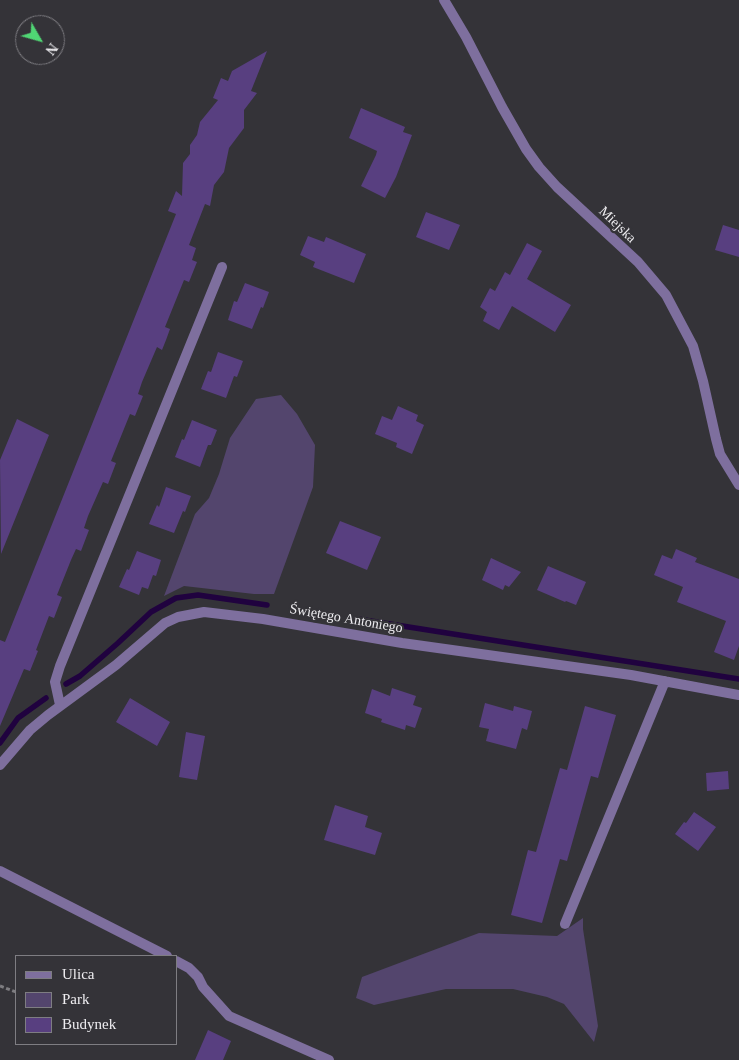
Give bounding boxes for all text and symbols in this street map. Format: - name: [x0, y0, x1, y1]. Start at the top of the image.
- north arrow: [15, 15, 65, 65]
- text: N: [42, 40, 60, 58]
- street label: Miejska: [595, 203, 639, 247]
- street label: Świętego Antoniego: [288, 601, 404, 637]
- legend: [15, 955, 178, 1045]
- text: Ulica: [62, 966, 94, 982]
- text: Park: [62, 991, 90, 1007]
- text: Budynek: [62, 1016, 116, 1032]

